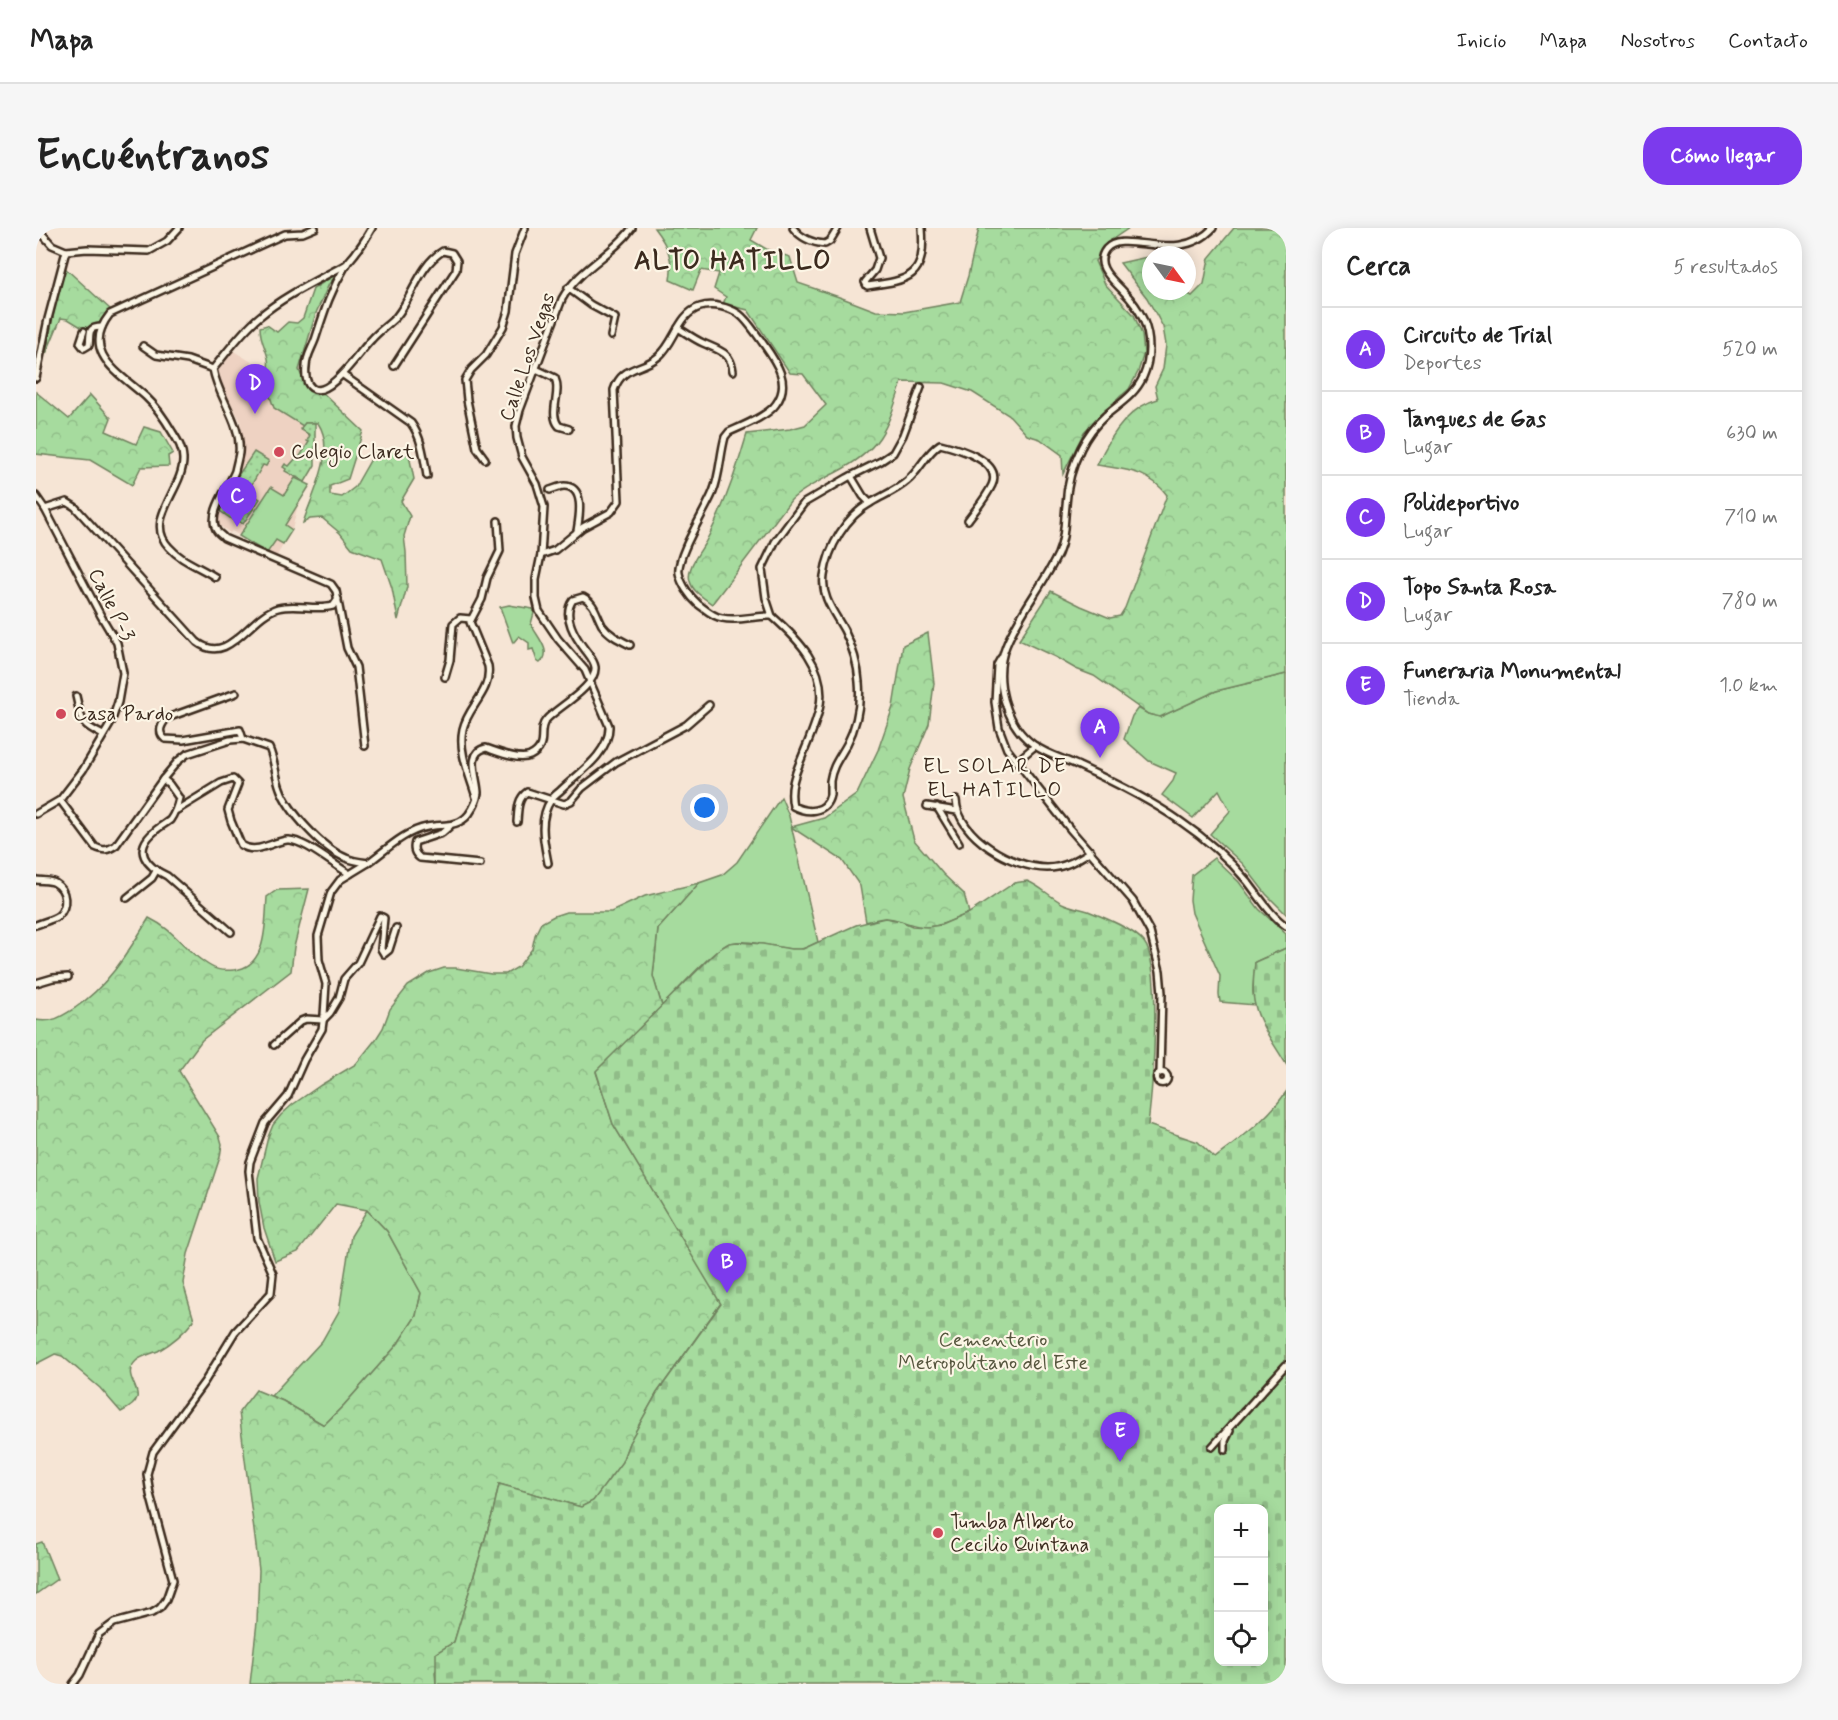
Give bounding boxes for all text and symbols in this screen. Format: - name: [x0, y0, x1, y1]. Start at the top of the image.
- text: Mapa: [30, 23, 94, 60]
- text: Inicio: [1457, 27, 1507, 55]
- text: Mapa: [1540, 27, 1587, 55]
- text: Nosotros: [1620, 27, 1695, 55]
- text: Contacto: [1728, 27, 1808, 55]
- button: Cómo llegar: [1643, 127, 1802, 185]
- text: Encuéntranos: [36, 129, 269, 184]
- district label: ALTO HATILLO: [634, 245, 832, 279]
- north arrow: [1142, 246, 1196, 300]
- text: Cerca: [1346, 250, 1411, 284]
- text: 5 resultados: [1673, 254, 1778, 281]
- street label: Calle Los Vegas: [493, 289, 563, 425]
- text: Circuito de Trial: [1403, 322, 1552, 350]
- text: A: [1359, 336, 1372, 363]
- text: 520 m: [1722, 336, 1778, 363]
- text: Deportes: [1403, 350, 1482, 377]
- pin: D: [236, 364, 274, 414]
- text: Tanques de Gas: [1403, 406, 1546, 434]
- text: B: [1359, 420, 1372, 447]
- text: 630 m: [1726, 420, 1778, 447]
- text: Lugar: [1403, 434, 1452, 461]
- place label: Colegio Claret: [291, 439, 415, 467]
- marker: Colegio Claret: [272, 445, 286, 459]
- pin: C: [218, 478, 256, 527]
- text: Polideportivo: [1403, 490, 1519, 518]
- text: C: [1358, 504, 1373, 531]
- text: 710 m: [1724, 504, 1778, 531]
- text: Lugar: [1403, 518, 1452, 545]
- street label: Calle P-3: [81, 564, 141, 646]
- text: Topo Santa Rosa: [1403, 574, 1556, 602]
- text: D: [1359, 588, 1372, 615]
- text: 780 m: [1722, 588, 1778, 615]
- text: Lugar: [1403, 602, 1452, 629]
- text: Funeraria Monumental: [1403, 658, 1621, 686]
- text: E: [1360, 672, 1371, 699]
- text: 1.0 km: [1719, 672, 1778, 699]
- text: Tienda: [1403, 686, 1459, 713]
- place label: Casa Pardo: [73, 701, 173, 728]
- marker: Casa Pardo: [54, 707, 68, 721]
- pin: A: [1080, 708, 1120, 758]
- district label: EL SOLAR DE EL HATILLO: [923, 752, 1067, 804]
- your location: [690, 793, 719, 822]
- pin: B: [708, 1244, 746, 1293]
- park label: Cementerio Metropolitano del Este: [898, 1327, 1088, 1377]
- pin: E: [1100, 1412, 1140, 1462]
- map controls: [1214, 1504, 1268, 1666]
- button: +: [1214, 1504, 1268, 1558]
- place label: Tumba Alberto Cecilio Quintana: [950, 1509, 1089, 1559]
- marker: Tumba Alberto Cecilio Quintana: [931, 1526, 945, 1540]
- button: −: [1214, 1558, 1268, 1612]
- button: locate: [1214, 1612, 1268, 1666]

